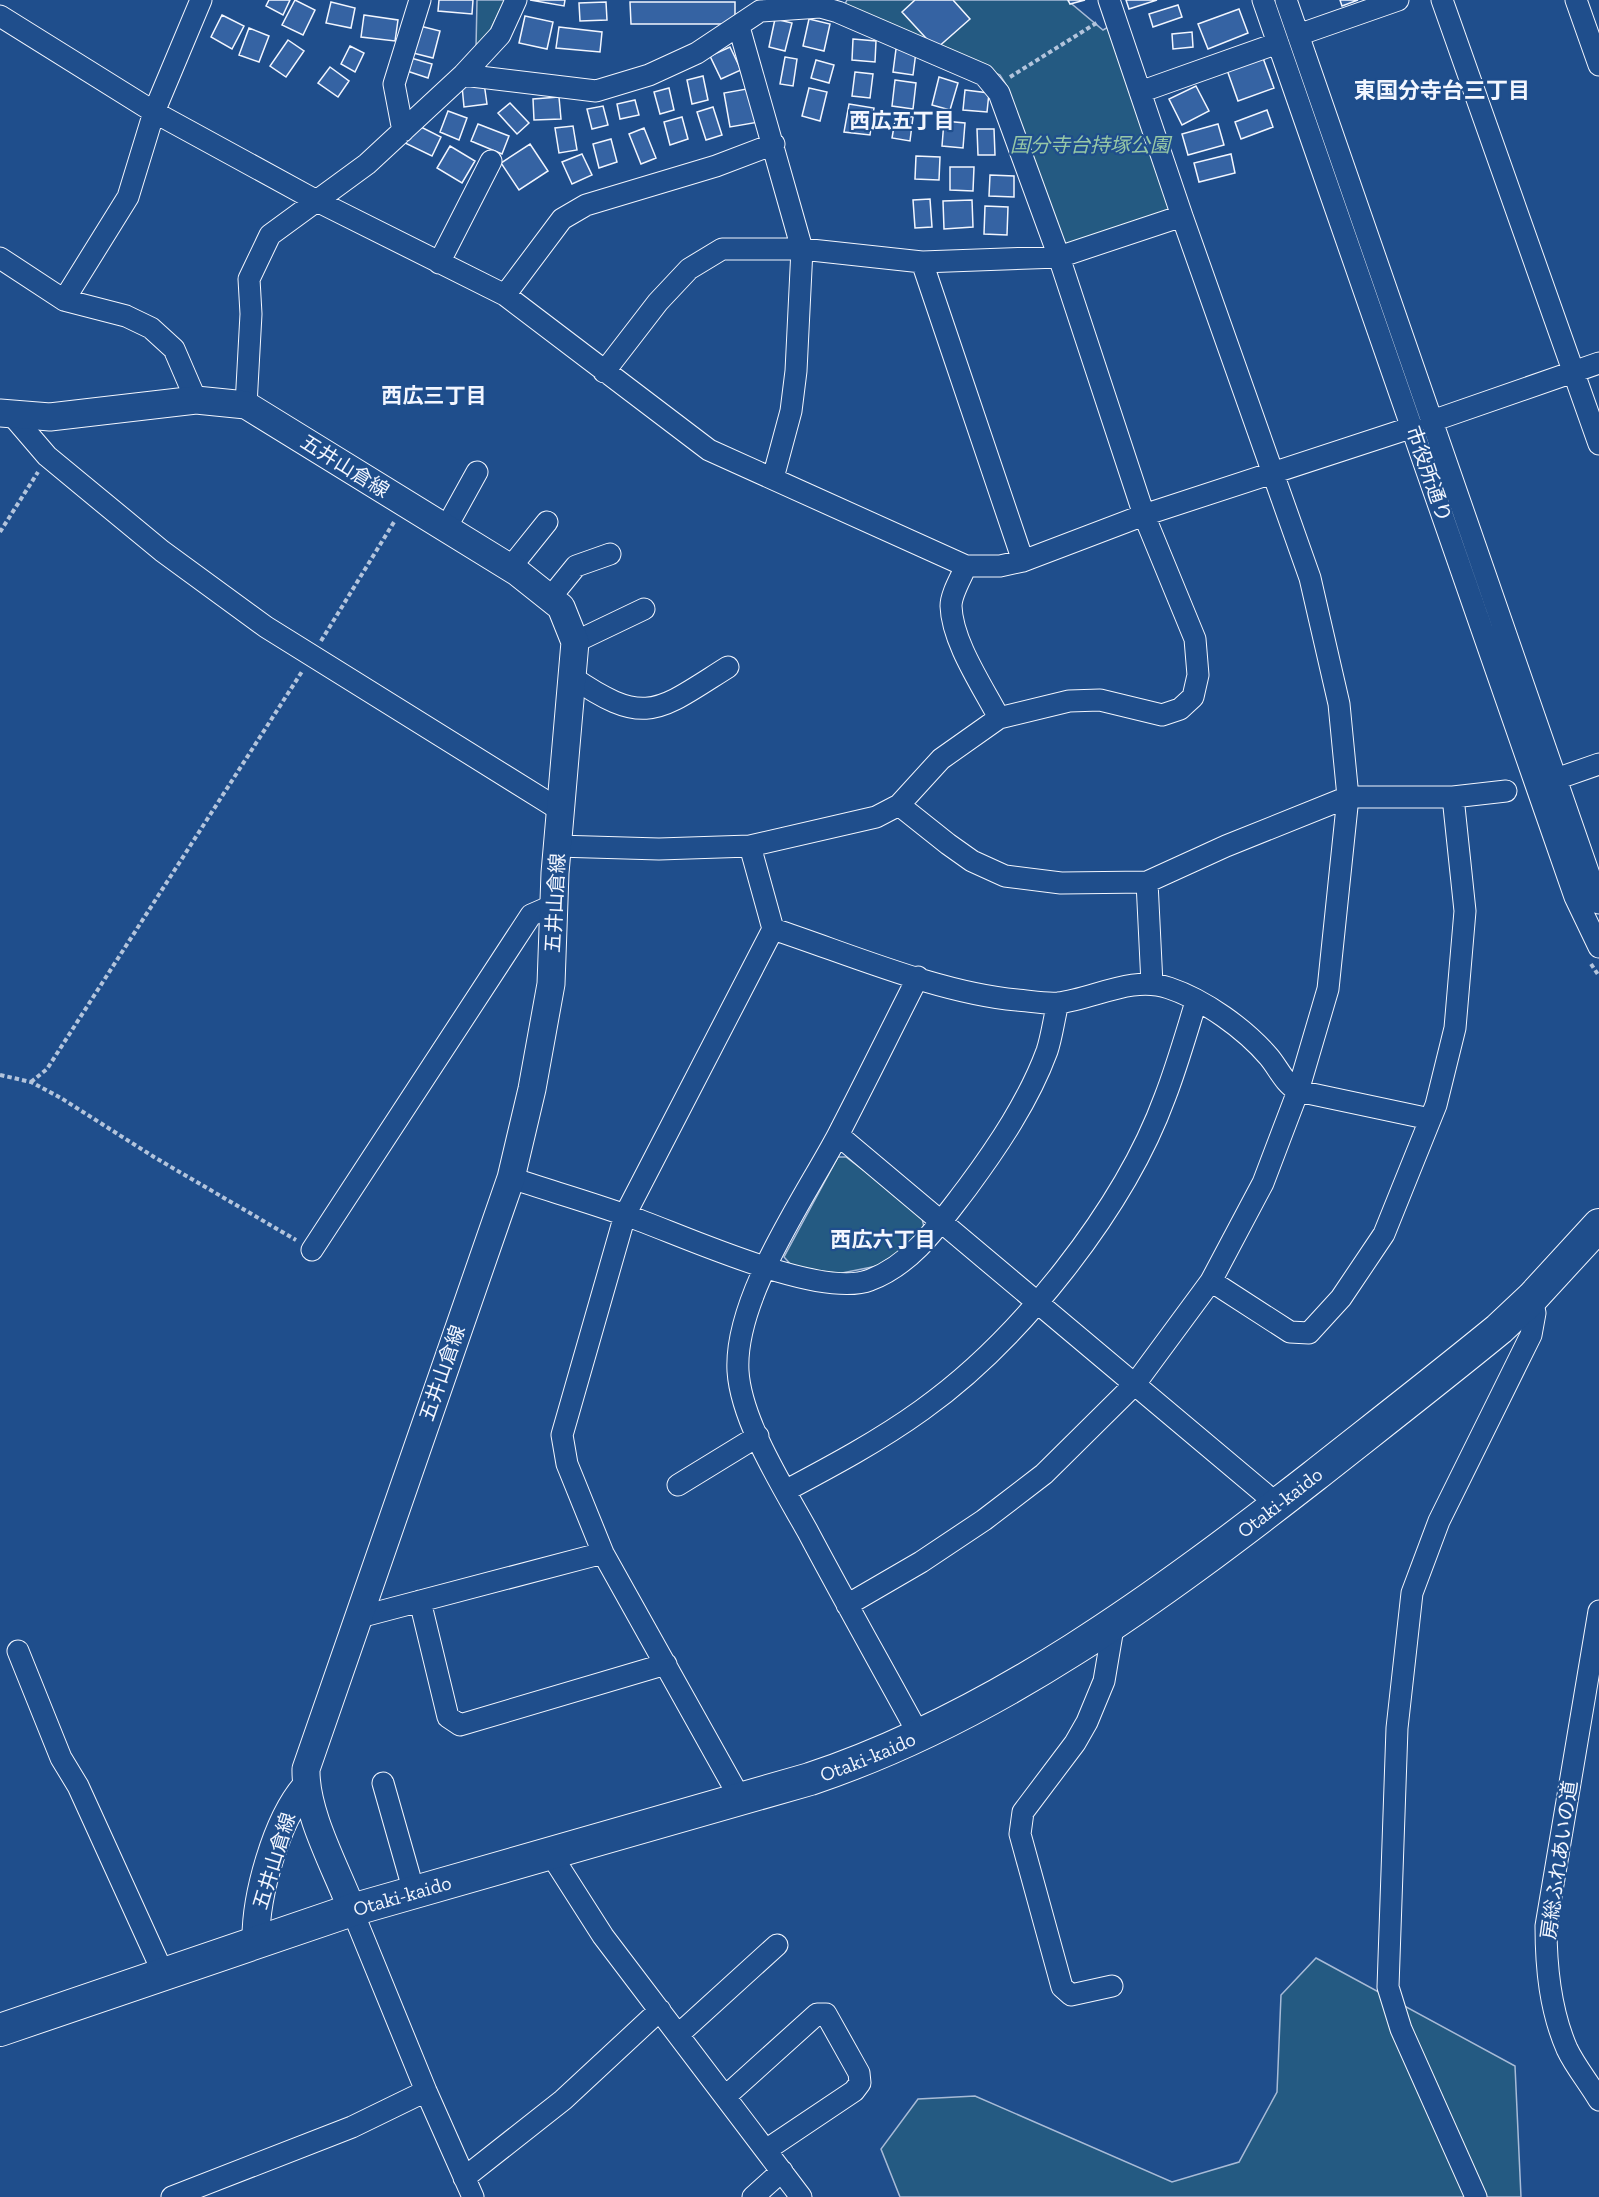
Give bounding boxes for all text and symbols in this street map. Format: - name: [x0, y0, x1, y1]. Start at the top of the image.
- district label: 東国分寺台三丁目: [1354, 77, 1530, 104]
- district label: 西広五丁目: [850, 108, 955, 133]
- park label: 国分寺台持塚公園: [1010, 133, 1173, 157]
- district label: 西広三丁目: [382, 383, 487, 408]
- street label: 市役所通り: [1401, 423, 1457, 525]
- street label: 五井山倉線: [296, 429, 394, 503]
- street label: 五井山倉線: [540, 852, 570, 954]
- district label: 西広六丁目: [831, 1227, 936, 1252]
- street label: 五井山倉線: [414, 1322, 470, 1424]
- street label: Otaki-kaido: [1232, 1462, 1327, 1543]
- street label: Otaki-kaido: [817, 1727, 919, 1787]
- street label: 房総ふれあいの道: [1536, 1779, 1582, 1941]
- street label: 五井山倉線: [248, 1810, 300, 1912]
- street label: Otaki-kaido: [350, 1870, 454, 1921]

